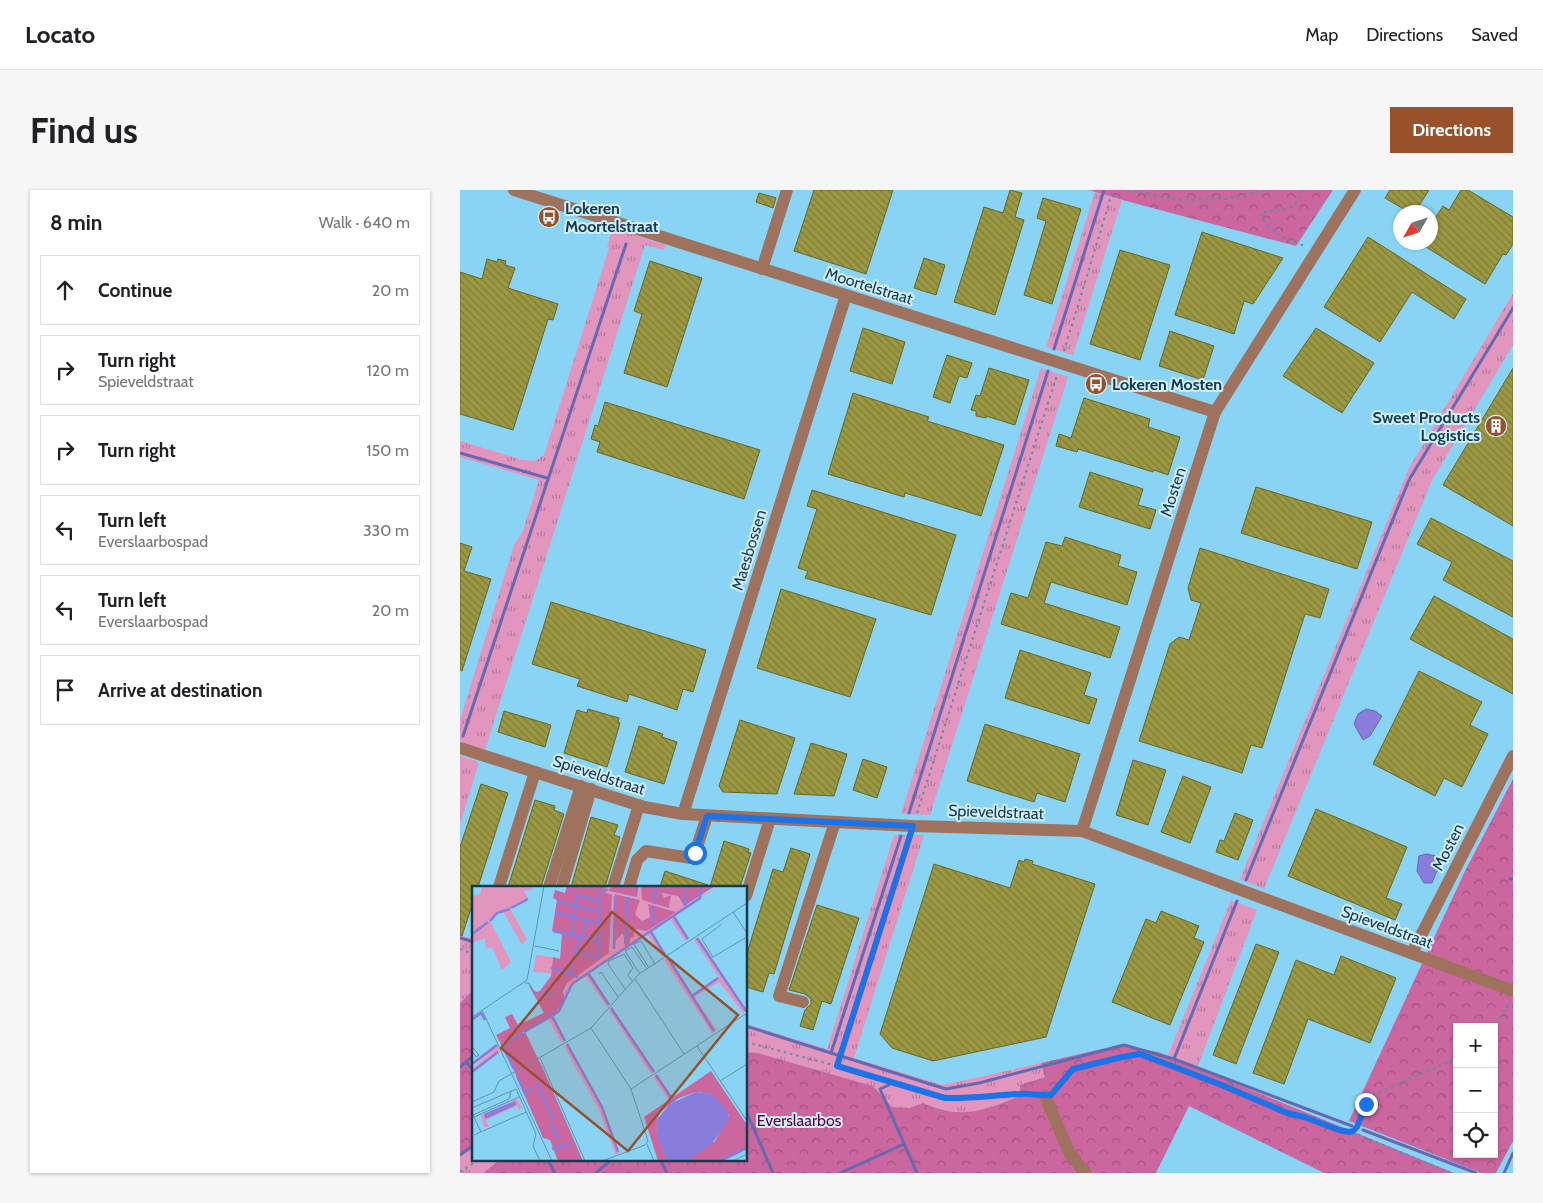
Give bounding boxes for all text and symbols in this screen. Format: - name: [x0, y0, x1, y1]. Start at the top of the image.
- text: Locato: [25, 20, 95, 49]
- text: Map: [1305, 24, 1338, 46]
- text: Directions: [1366, 24, 1443, 46]
- text: Saved: [1471, 24, 1518, 46]
- button: Directions: [1390, 107, 1513, 153]
- text: Find us: [30, 109, 138, 152]
- place label: Lokeren Moortelstraat: [565, 199, 659, 236]
- bus stop icon: Lokeren Moortelstraat: [537, 205, 561, 229]
- north arrow: [1393, 205, 1438, 250]
- text: 8 min: [50, 210, 102, 235]
- text: Walk · 640 m: [319, 213, 410, 232]
- street label: Moortelstraat: [823, 264, 916, 308]
- icon: ahead: [51, 276, 79, 304]
- text: Continue: [98, 279, 172, 302]
- text: 20 m: [372, 281, 409, 300]
- text: Turn right: [98, 349, 176, 372]
- icon: right: [51, 356, 79, 384]
- text: 120 m: [367, 361, 409, 380]
- text: Spieveldstraat: [98, 372, 194, 391]
- bus stop icon: Lokeren Mosten: [1084, 372, 1108, 396]
- place label: Lokeren Mosten: [1112, 375, 1222, 394]
- place label: Sweet Products Logistics: [1373, 408, 1480, 445]
- building icon: Sweet Products Logistics: [1484, 414, 1508, 438]
- icon: right: [51, 436, 79, 464]
- text: Turn right: [98, 439, 176, 462]
- text: 150 m: [366, 441, 409, 460]
- street label: Mosten: [1156, 465, 1190, 519]
- street label: Maesbossen: [728, 507, 770, 593]
- text: Turn left: [98, 509, 166, 532]
- icon: left: [51, 516, 79, 544]
- text: 330 m: [363, 521, 409, 540]
- text: Everslaarbospad: [98, 532, 208, 551]
- text: Turn left: [98, 589, 166, 612]
- icon: left: [51, 596, 79, 624]
- text: 20 m: [372, 601, 409, 620]
- text: Everslaarbospad: [98, 612, 208, 631]
- icon: arrive: [51, 676, 79, 704]
- text: Arrive at destination: [98, 679, 262, 702]
- street label: Spieveldstraat: [551, 751, 648, 799]
- street label: Spieveldstraat: [948, 801, 1045, 823]
- street label: Mosten: [1428, 820, 1468, 874]
- route start: [684, 842, 707, 865]
- inset map: [472, 886, 748, 1160]
- street label: Spieveldstraat: [1339, 902, 1436, 953]
- map controls: [1453, 1023, 1498, 1158]
- button: +: [1453, 1023, 1498, 1068]
- button: −: [1453, 1068, 1498, 1113]
- route end: [1355, 1093, 1378, 1116]
- park label: Everslaarbos: [757, 1111, 842, 1130]
- button: locate: [1453, 1113, 1498, 1158]

